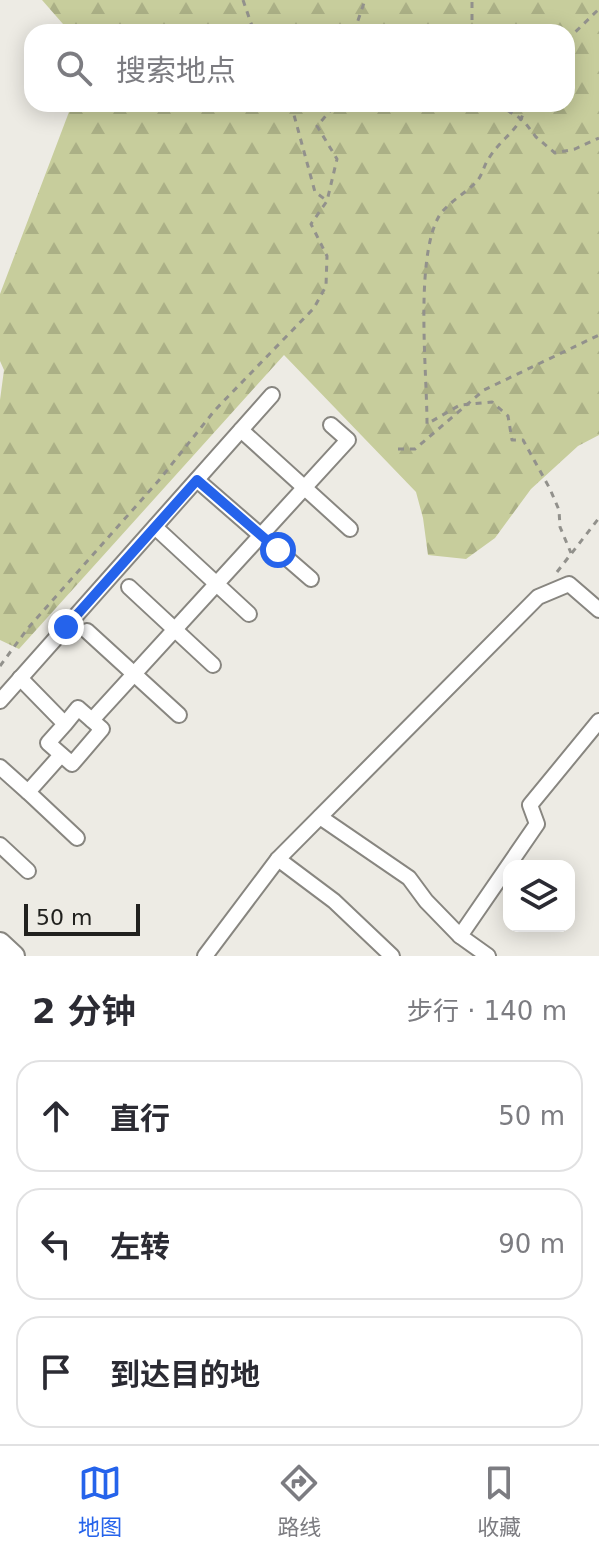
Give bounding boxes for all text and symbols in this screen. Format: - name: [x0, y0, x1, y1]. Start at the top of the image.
- search box: [24, 24, 575, 112]
- icon: search: [52, 46, 96, 90]
- text: 搜索地点: [116, 53, 236, 88]
- route start: [260, 532, 296, 568]
- route end: [48, 609, 84, 645]
- map controls: [503, 860, 575, 932]
- button: layers: [503, 860, 575, 932]
- scale bar: [24, 900, 140, 936]
- text: 50 m: [36, 905, 92, 930]
- text: 2 分钟: [32, 991, 136, 1031]
- text: 步行 · 140 m: [407, 996, 567, 1026]
- icon: ahead: [34, 1094, 78, 1138]
- text: 直行: [110, 1101, 170, 1136]
- text: 50 m: [498, 1101, 565, 1131]
- icon: left: [34, 1222, 78, 1266]
- text: 左转: [110, 1229, 170, 1264]
- text: 90 m: [498, 1229, 565, 1259]
- icon: arrive: [34, 1350, 78, 1394]
- text: 到达目的地: [110, 1357, 260, 1392]
- tab: 地图: [78, 1461, 122, 1541]
- tab: 路线: [277, 1461, 321, 1541]
- tab: 收藏: [477, 1461, 521, 1541]

